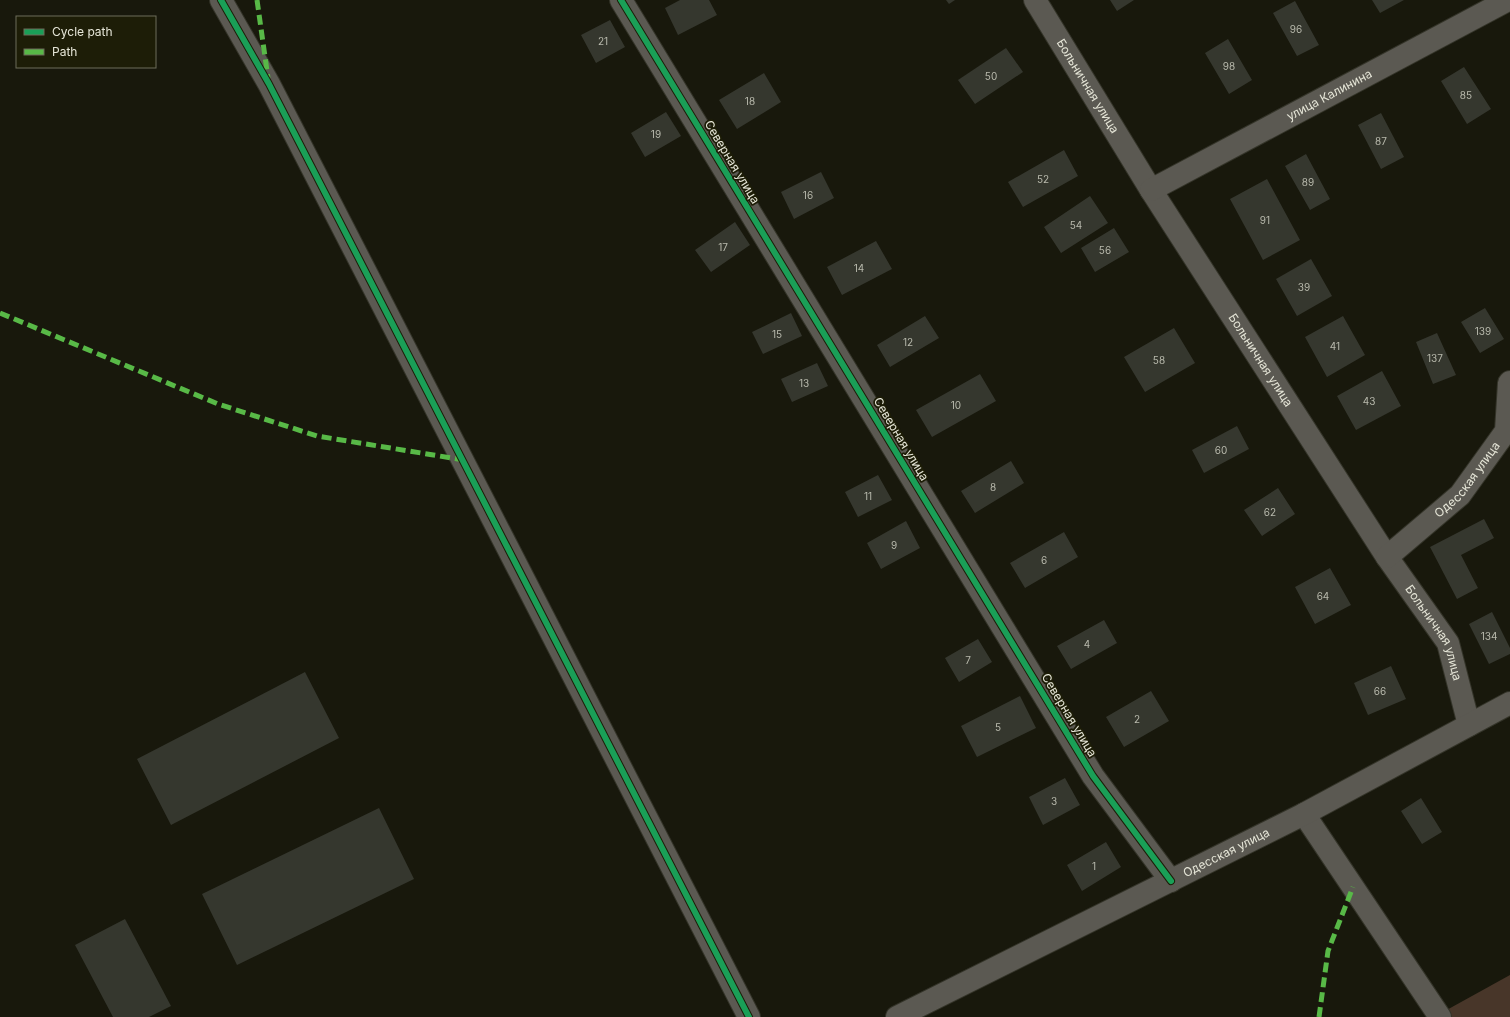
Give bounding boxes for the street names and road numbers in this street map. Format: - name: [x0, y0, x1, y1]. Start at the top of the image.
- street label: Больничная улица: [1054, 36, 1123, 136]
- street label: улица Калинина: [1284, 66, 1374, 123]
- street label: Северная улица: [702, 117, 763, 206]
- street label: Больничная улица: [1225, 311, 1296, 409]
- street label: Северная улица: [871, 394, 932, 483]
- street label: Одесская улица: [1431, 439, 1503, 521]
- street label: Больничная улица: [1402, 582, 1465, 682]
- street label: Северная улица: [1039, 670, 1100, 759]
- street label: Одесская улица: [1180, 824, 1272, 880]

